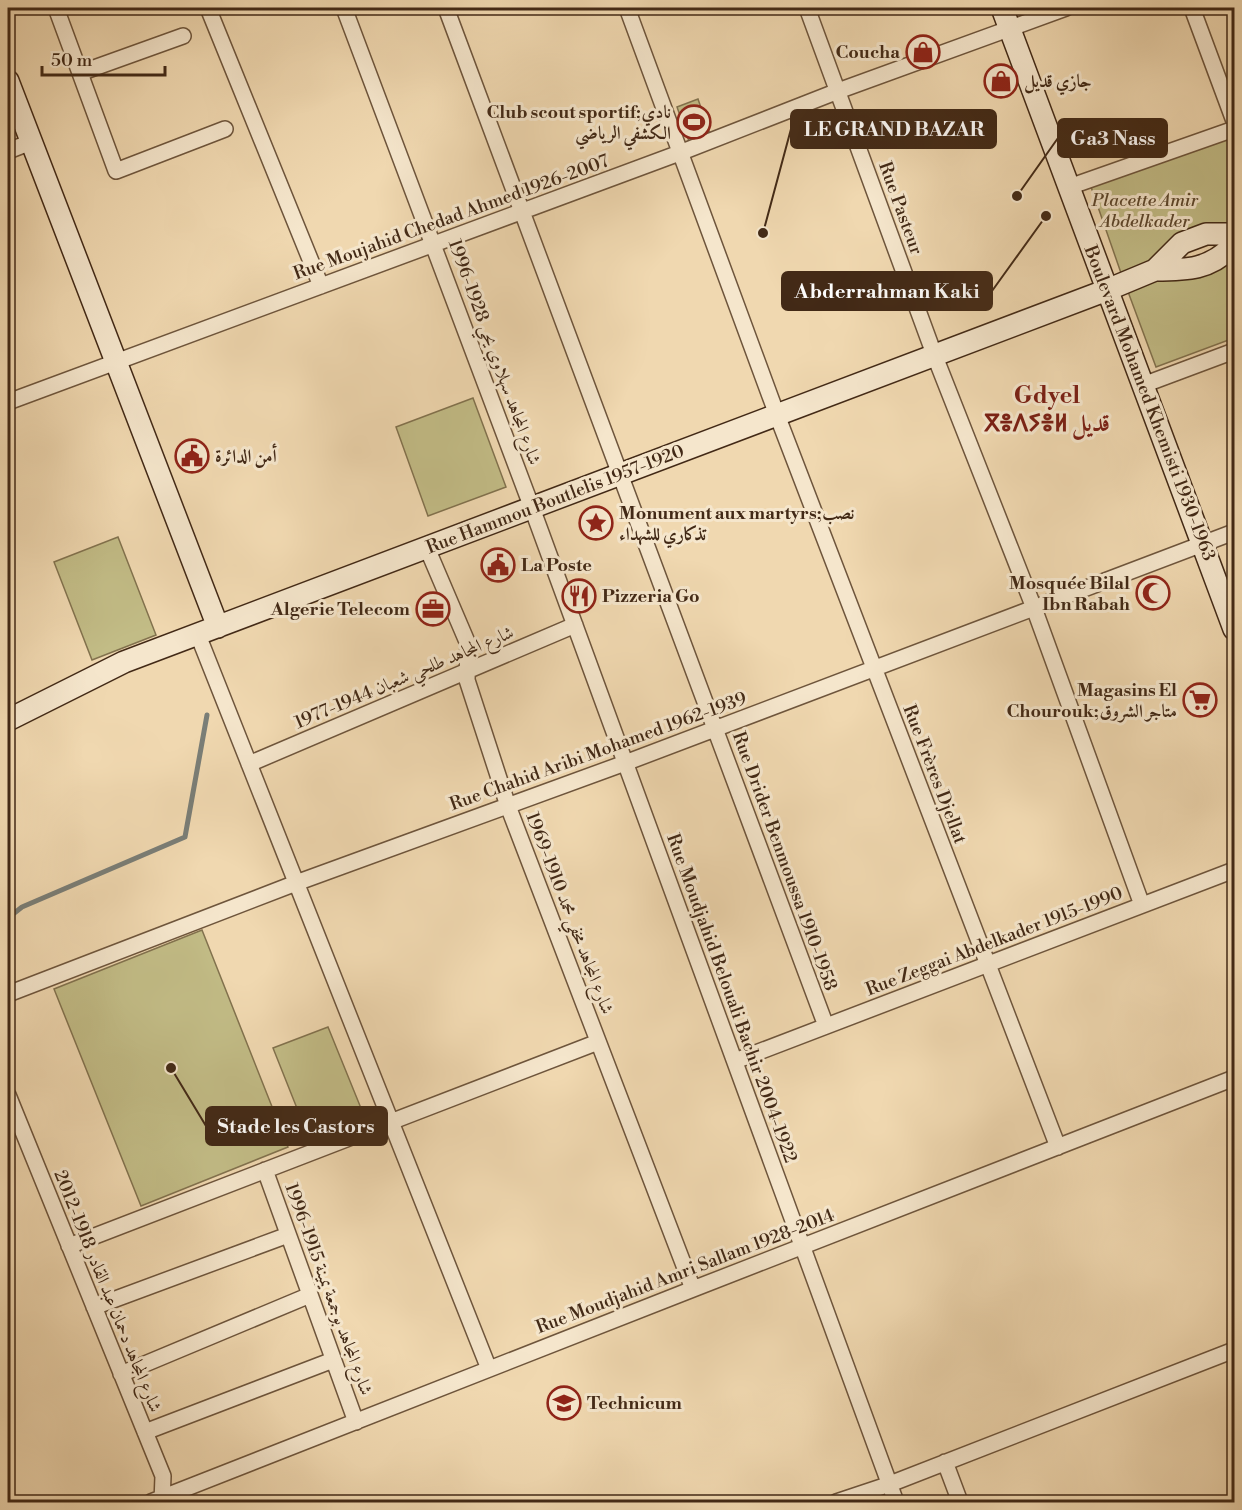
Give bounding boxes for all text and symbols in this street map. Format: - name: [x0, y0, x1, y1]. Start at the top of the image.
- shop icon: Coucha: [905, 34, 941, 70]
- scale bar: [42, 39, 165, 77]
- place label: Coucha: [835, 41, 900, 64]
- text: 50 m: [51, 49, 93, 72]
- shop icon: جازي قديل: [983, 63, 1019, 99]
- place label: جازي قديل: [1024, 70, 1092, 96]
- place label: Club scout sportif;نادي الكشفي الرياضي: [486, 101, 671, 151]
- sports icon: Club scout sportif;نادي الكشفي الرياضي: [676, 104, 712, 140]
- callout: LE GRAND BAZAR: [791, 110, 996, 148]
- text: LE GRAND BAZAR: [804, 118, 985, 143]
- callout: Ga3 Nass: [1058, 119, 1167, 157]
- text: Ga3 Nass: [1070, 127, 1156, 152]
- street label: Rue Moujahid Chedad Ahmed 1926-2007: [290, 150, 612, 285]
- street label: Rue Pasteur: [873, 158, 928, 258]
- park label: Placette Amir Abdelkader: [1091, 189, 1199, 233]
- street label: شارع المجاهد سهلاوي يحي 1928-1996: [438, 236, 546, 470]
- street label: Boulevard Mohamed Khemisti 1930-1963: [1078, 241, 1221, 564]
- callout: Abderrahman Kaki: [782, 272, 992, 310]
- text: Abderrahman Kaki: [793, 280, 980, 305]
- district label: Gdyel ⴳⴻⴷⵢⴻⵍ قديل: [984, 381, 1110, 440]
- public building icon: أمن الدائرة: [174, 438, 210, 474]
- street label: Rue Hammou Boutlelis 1957-1920: [423, 439, 688, 559]
- place label: أمن الدائرة: [215, 443, 277, 468]
- place label: Monument aux martyrs;نصب تذكاري للشهداء: [619, 502, 855, 549]
- place icon: Monument aux martyrs;نصب تذكاري للشهداء: [578, 505, 614, 541]
- public building icon: La Poste: [480, 547, 516, 583]
- place label: La Poste: [521, 554, 592, 577]
- place label: Mosquée Bilal Ibn Rabah: [1009, 572, 1130, 616]
- mosque icon: Mosquée Bilal Ibn Rabah: [1135, 575, 1171, 611]
- restaurant icon: Pizzeria Go: [561, 578, 597, 614]
- place label: Pizzeria Go: [602, 585, 700, 608]
- office icon: Algerie Telecom: [415, 591, 451, 627]
- place label: Algerie Telecom: [270, 598, 411, 621]
- street label: شارع المجاهد طلحي شعبان 1944-1977: [291, 621, 519, 739]
- place label: Magasins El Chourouk;متاجر الشروق: [1007, 679, 1177, 723]
- supermarket icon: Magasins El Chourouk;متاجر الشروق: [1182, 682, 1218, 718]
- street label: Rue Chahid Aribi Mohamed 1962-1939: [446, 687, 750, 816]
- street label: Rue Frères Djellat: [897, 701, 972, 848]
- street label: Rue Drider Benmoussa 1910-1958: [727, 728, 842, 994]
- street label: شارع المجاهد مخفي محمد 1910-1969: [515, 809, 619, 1020]
- street label: Rue Moudjahid Belouali Bachir 2004-1922: [661, 831, 802, 1166]
- street label: Rue Zeggai Abdelkader 1915-1990: [862, 882, 1126, 1001]
- callout: Stade les Castors: [206, 1107, 387, 1145]
- text: Stade les Castors: [217, 1115, 375, 1140]
- street label: شارع المجاهد دحمان عبد القادر 1918-2012: [46, 1167, 167, 1417]
- street label: شارع المجاهد بوجمعة يمينة 1915-1996: [277, 1180, 378, 1399]
- street label: Rue Moudjahid Amri Sallam 1928-2014: [533, 1204, 838, 1339]
- school or university icon: Technicum: [546, 1385, 582, 1421]
- place label: Technicum: [587, 1392, 682, 1415]

